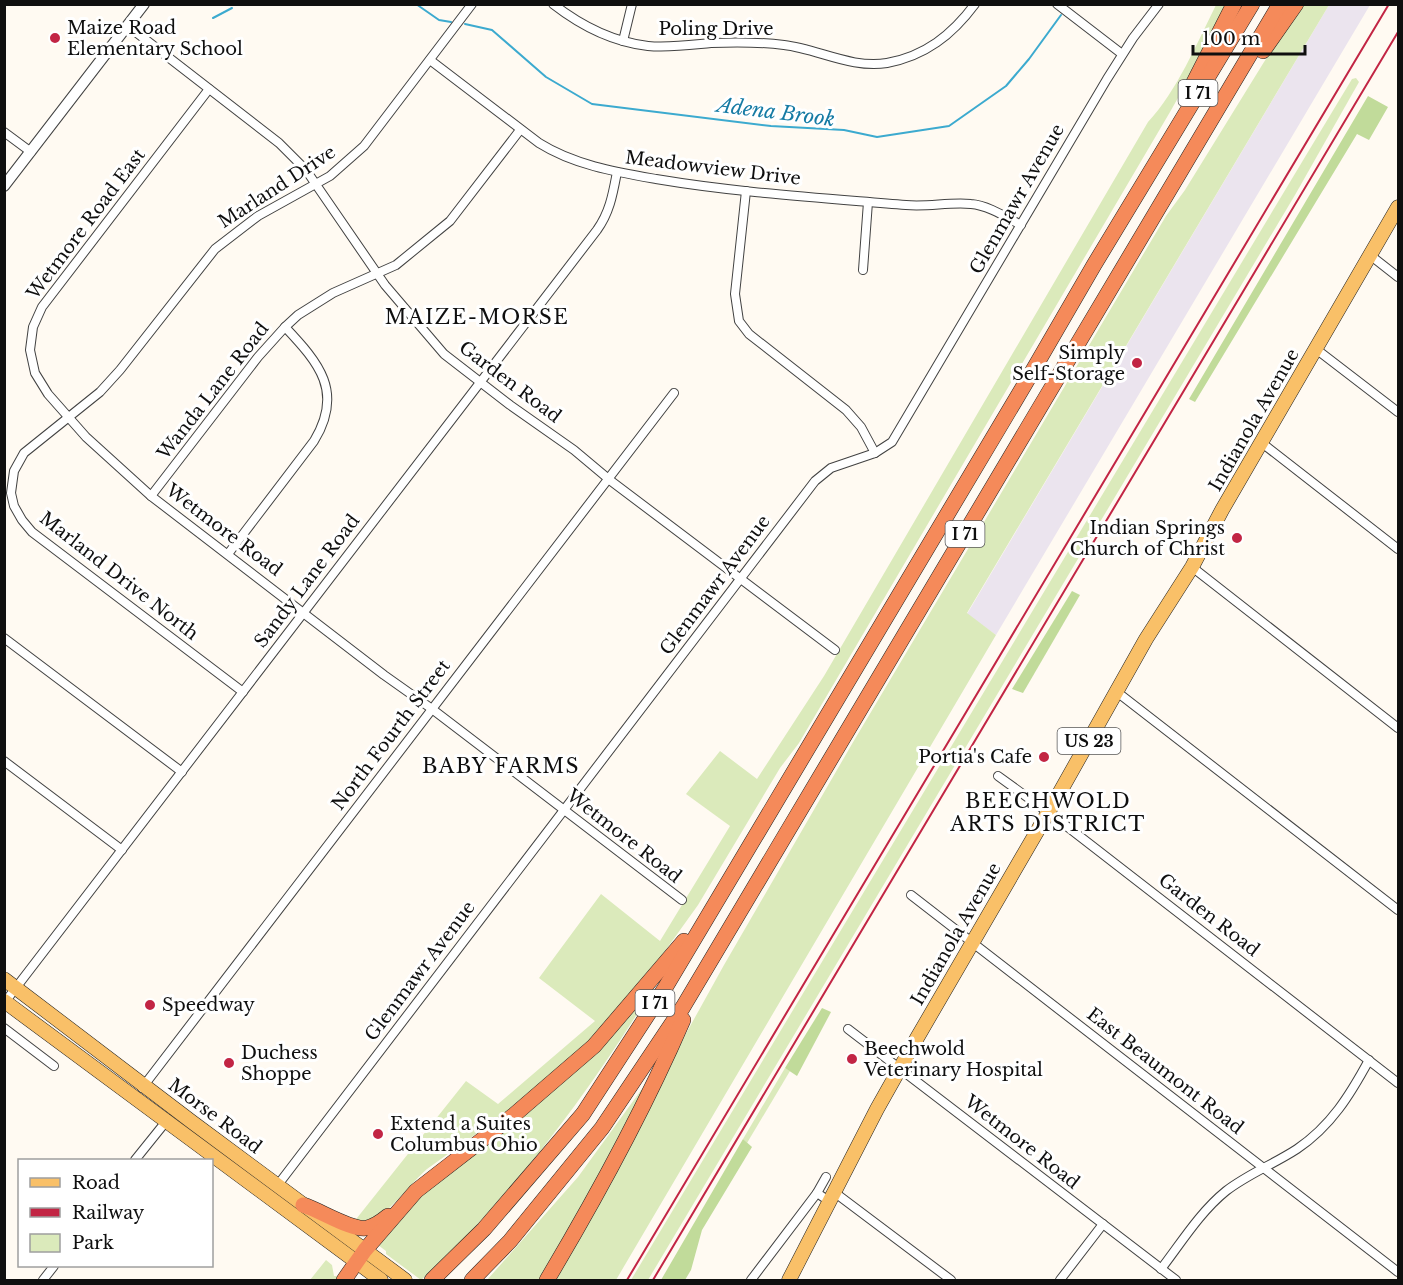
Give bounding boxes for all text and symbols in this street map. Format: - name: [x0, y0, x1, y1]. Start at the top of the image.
- place label: Maize Road Elementary School: [67, 17, 243, 60]
- street label: Poling Drive: [658, 18, 774, 40]
- scale bar: [1193, 18, 1306, 56]
- text: 100 m: [1202, 28, 1260, 50]
- marker: Maize Road Elementary School: [48, 31, 62, 45]
- road number: I 71: [1178, 80, 1218, 106]
- water label: Adena Brook: [713, 92, 836, 131]
- street label: Glenmawr Avenue: [965, 120, 1069, 278]
- street label: Marland Drive: [214, 141, 340, 233]
- street label: Wetmore Road East: [22, 144, 150, 304]
- street label: Meadowview Drive: [624, 146, 802, 190]
- district label: MAIZE-MORSE: [385, 305, 569, 329]
- street label: Wanda Lane Road: [152, 318, 273, 465]
- street label: Garden Road: [455, 337, 565, 427]
- place label: Simply Self-Storage: [1012, 342, 1125, 385]
- street label: Indianola Avenue: [1204, 345, 1304, 495]
- marker: Simply Self-Storage: [1130, 356, 1144, 370]
- street label: Wetmore Road: [161, 479, 286, 581]
- street label: Marland Drive North: [35, 507, 203, 645]
- street label: Sandy Lane Road: [250, 510, 364, 652]
- street label: Glenmawr Avenue: [655, 511, 775, 659]
- place label: Indian Springs Church of Christ: [1070, 517, 1225, 560]
- road number: I 71: [946, 521, 984, 547]
- marker: Indian Springs Church of Christ: [1230, 531, 1244, 545]
- street label: North Fourth Street: [327, 655, 455, 815]
- road number: US 23: [1058, 728, 1120, 754]
- place label: Portia's Cafe: [918, 746, 1032, 768]
- marker: Portia's Cafe: [1037, 750, 1051, 764]
- district label: BABY FARMS: [422, 754, 580, 778]
- street label: Wetmore Road: [561, 784, 686, 888]
- district label: BEECHWOLD ARTS DISTRICT: [949, 789, 1146, 836]
- street label: Indianola Avenue: [906, 859, 1006, 1009]
- street label: Garden Road: [1154, 869, 1264, 961]
- street label: Glenmawr Avenue: [360, 897, 480, 1045]
- road number: I 71: [636, 990, 674, 1016]
- place label: Speedway: [162, 994, 255, 1016]
- marker: Speedway: [143, 998, 157, 1012]
- street label: East Beaumont Road: [1082, 1003, 1248, 1139]
- place label: Beechwold Veterinary Hospital: [863, 1038, 1043, 1081]
- place label: Duchess Shoppe: [241, 1042, 318, 1085]
- marker: Beechwold Veterinary Hospital: [845, 1052, 859, 1066]
- marker: Duchess Shoppe: [222, 1056, 236, 1070]
- street label: Morse Road: [164, 1074, 266, 1158]
- street label: Wetmore Road: [959, 1090, 1084, 1194]
- place label: Extend a Suites Columbus Ohio: [390, 1113, 538, 1156]
- marker: Extend a Suites Columbus Ohio: [371, 1127, 385, 1141]
- legend: [18, 1159, 213, 1267]
- text: Road: [72, 1172, 120, 1194]
- text: Railway: [72, 1202, 145, 1224]
- text: Park: [72, 1232, 114, 1254]

